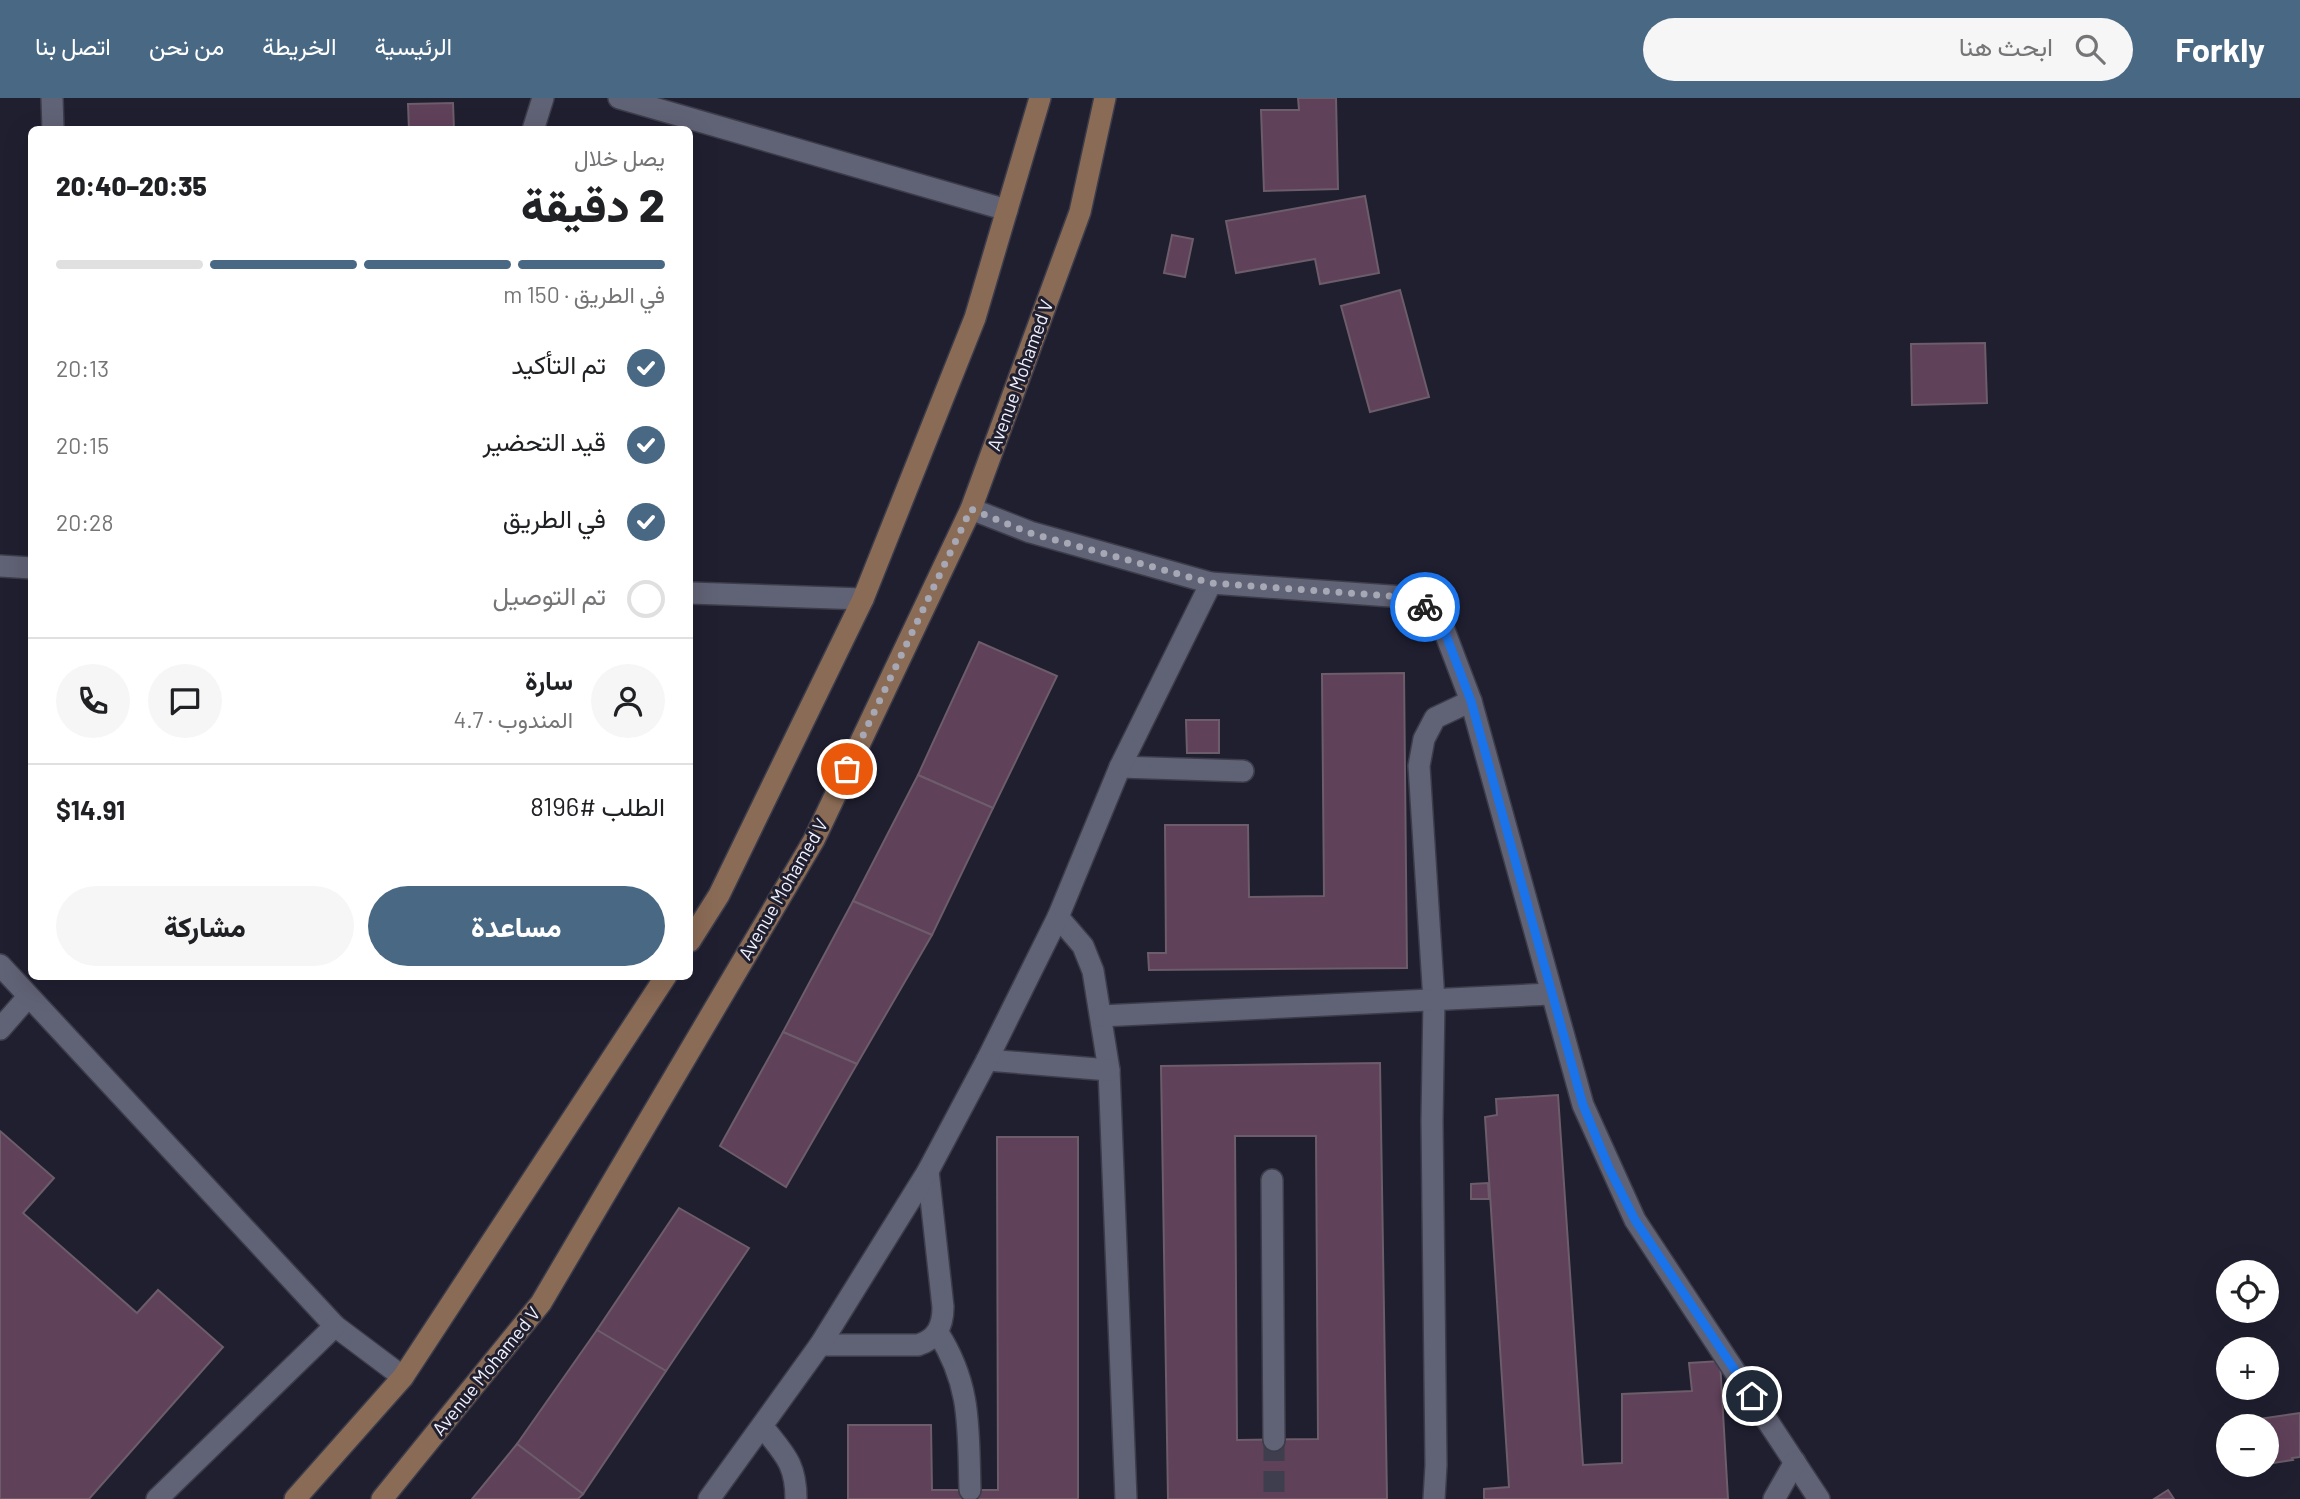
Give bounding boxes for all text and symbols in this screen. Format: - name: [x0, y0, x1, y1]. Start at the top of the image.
- search box: [1643, 18, 2133, 81]
- text: Forkly: [2175, 29, 2265, 69]
- text: ابحث هنا: [1959, 30, 2053, 61]
- icon: search: [2071, 30, 2109, 68]
- text: اتصل بنا: [35, 31, 111, 60]
- text: من نحن: [149, 31, 224, 60]
- text: الخريطة: [262, 31, 337, 60]
- text: الرئيسية: [375, 31, 452, 60]
- text: يصل خلال: [574, 143, 665, 171]
- text: 20:35–20:40: [56, 170, 207, 201]
- text: 2 دقيقة: [521, 176, 665, 231]
- text: في الطريق · 150 m: [503, 280, 665, 308]
- street label: Avenue Mohamed V: [982, 296, 1058, 454]
- text: تم التأكيد: [511, 348, 606, 379]
- icon: check: [627, 349, 665, 387]
- text: 20:13: [56, 354, 109, 382]
- text: قيد التحضير: [482, 425, 606, 456]
- icon: check: [627, 426, 665, 464]
- text: 20:15: [56, 431, 109, 459]
- text: في الطريق: [503, 502, 606, 533]
- icon: check: [627, 503, 665, 541]
- text: 20:28: [56, 508, 113, 536]
- courier: [1390, 572, 1460, 642]
- text: تم التوصيل: [492, 579, 606, 610]
- icon: bike: [1406, 588, 1444, 626]
- button: phone: [56, 664, 130, 738]
- button: chat: [148, 664, 222, 738]
- text: سارة: [525, 664, 573, 695]
- button: person: [591, 664, 665, 738]
- text: المندوب · 4.7: [454, 705, 573, 733]
- pin: [817, 739, 877, 799]
- icon: bag: [828, 750, 866, 788]
- text: الطلب #8196: [530, 790, 665, 821]
- text: $14.91: [56, 794, 125, 825]
- street label: Avenue Mohamed V: [733, 814, 832, 963]
- button: مشاركة: [56, 886, 354, 966]
- button: مساعدة: [368, 886, 665, 966]
- map controls: [2216, 1260, 2279, 1477]
- button: locate: [2216, 1260, 2279, 1323]
- street label: Avenue Mohamed V: [427, 1302, 545, 1440]
- button: +: [2216, 1337, 2279, 1400]
- pin: [1722, 1366, 1782, 1426]
- icon: home: [1733, 1377, 1771, 1415]
- button: −: [2216, 1414, 2279, 1477]

